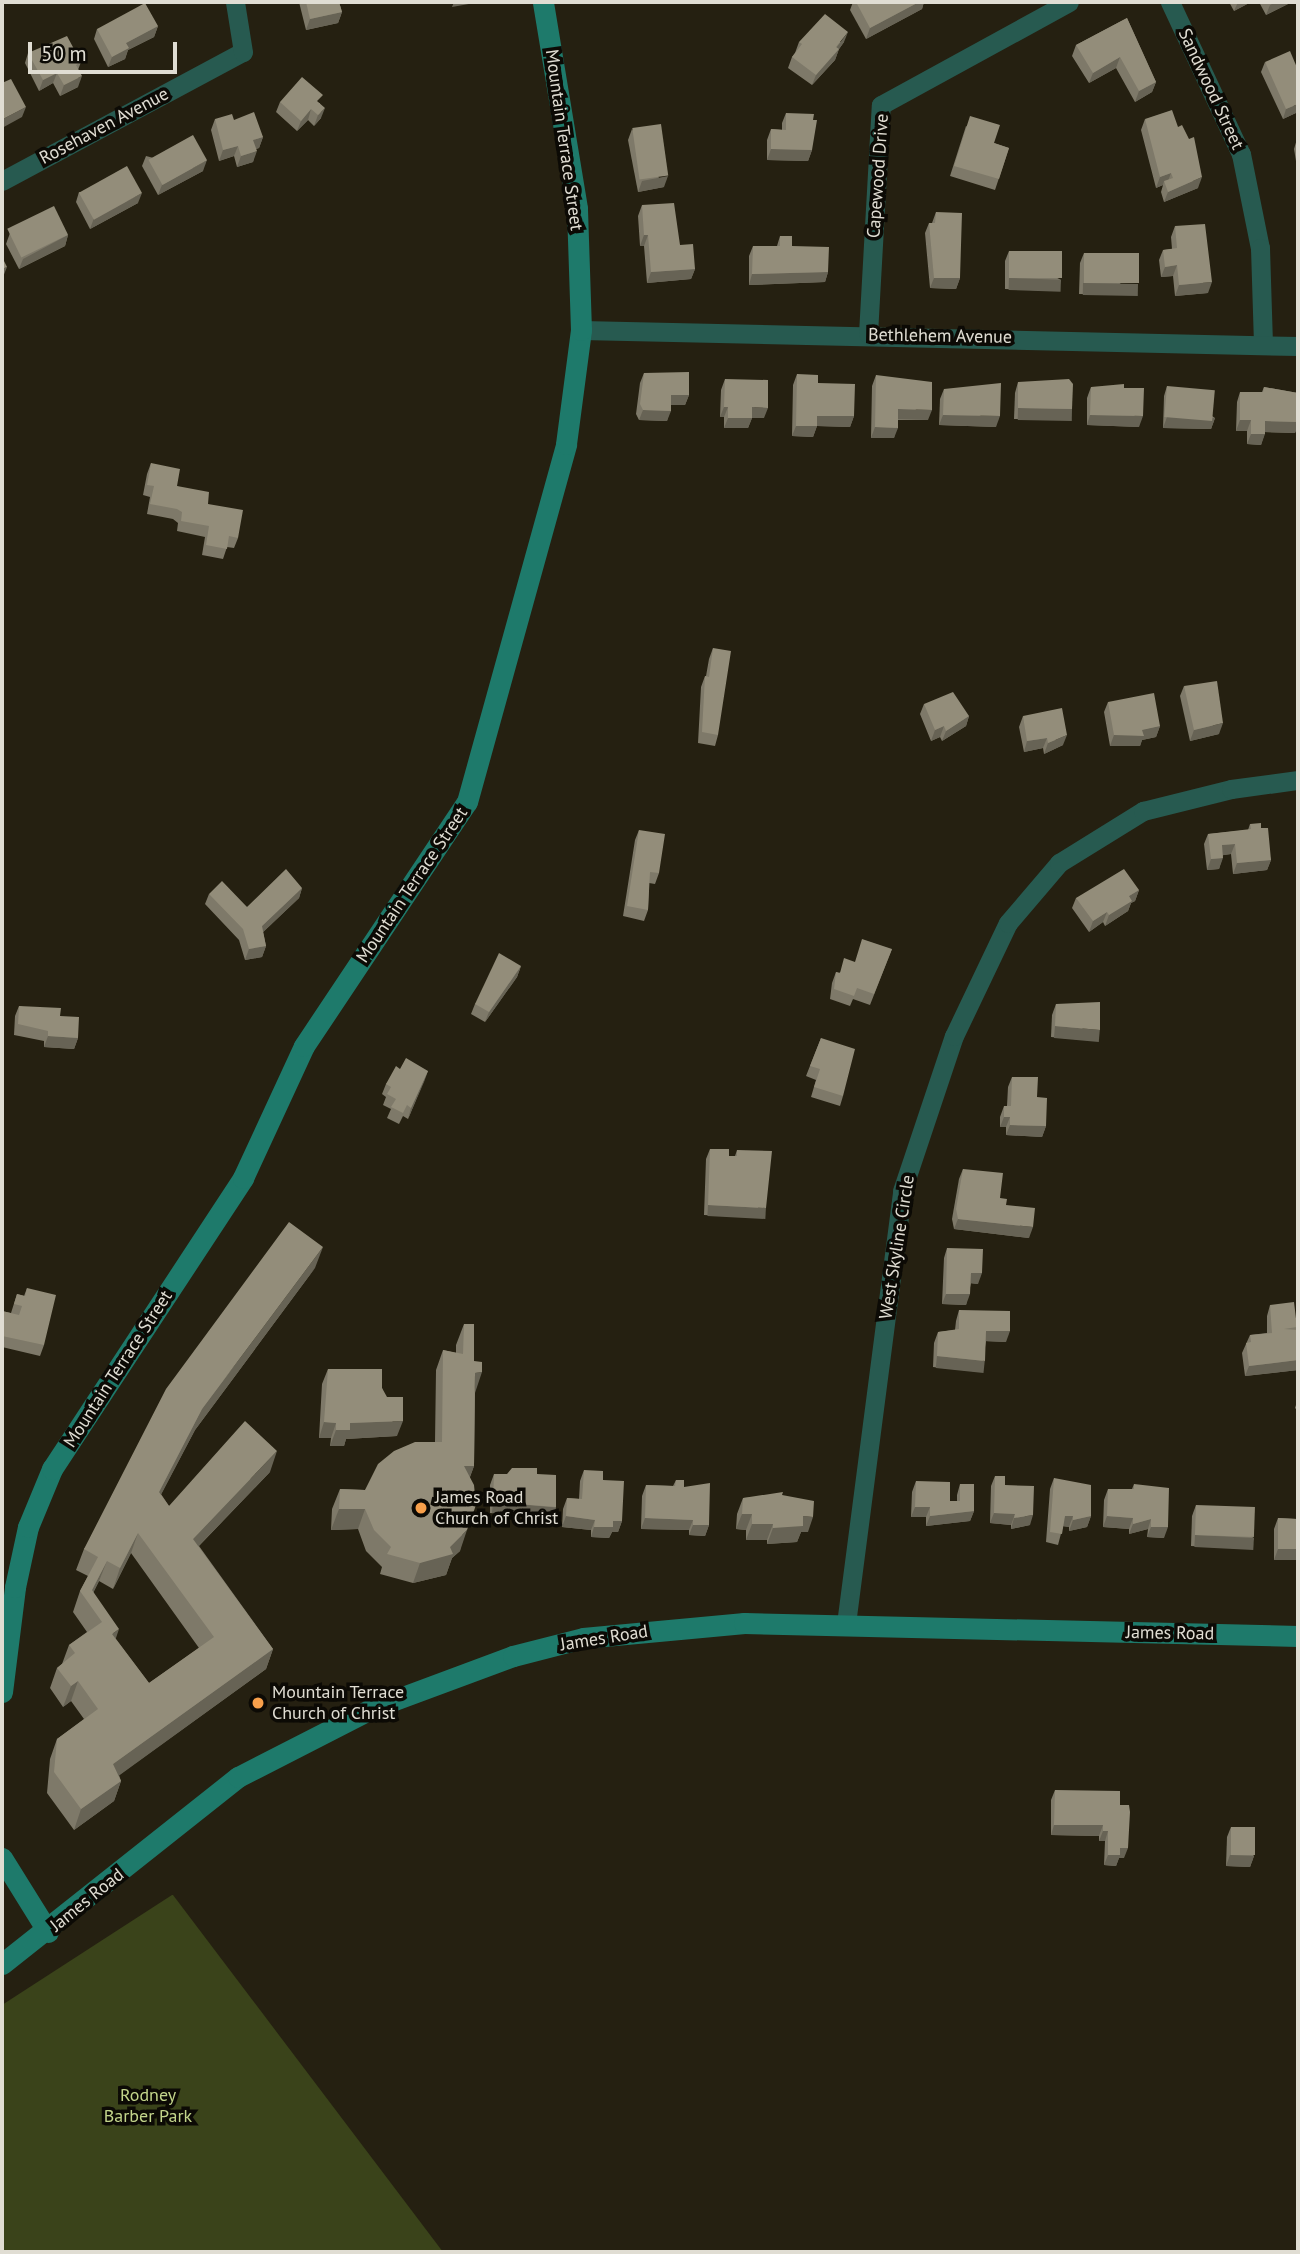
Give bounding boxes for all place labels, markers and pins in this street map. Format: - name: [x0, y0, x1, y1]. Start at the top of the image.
- place label: James Road Church of Christ: [435, 1487, 558, 1530]
- marker: James Road Church of Christ: [413, 1500, 429, 1516]
- place label: Mountain Terrace Church of Christ: [272, 1682, 405, 1724]
- marker: Mountain Terrace Church of Christ: [250, 1695, 266, 1711]

